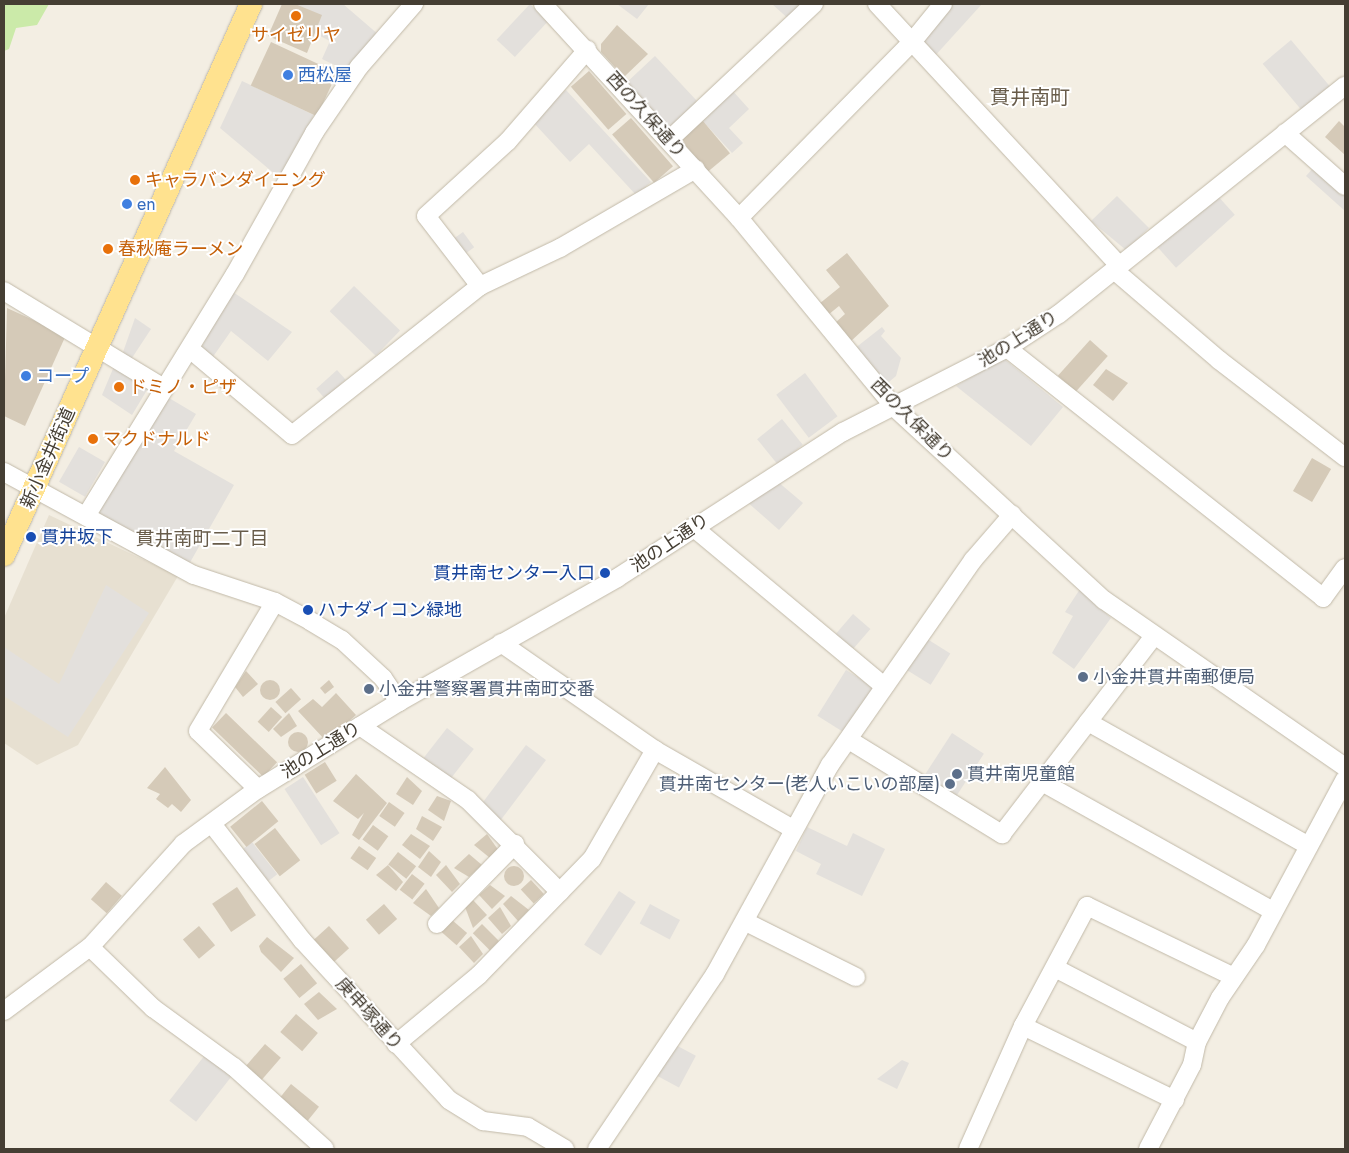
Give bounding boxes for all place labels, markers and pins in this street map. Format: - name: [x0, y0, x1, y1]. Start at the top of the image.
- marker: サイゼリヤ: [290, 10, 302, 22]
- place label: サイゼリヤ: [251, 24, 341, 46]
- place label: 西松屋: [298, 64, 352, 86]
- marker: 西松屋: [282, 69, 294, 81]
- place label: キャラバンダイニング: [145, 169, 325, 191]
- marker: キャラバンダイニング: [129, 174, 141, 186]
- place label: en: [137, 193, 156, 215]
- marker: en: [121, 198, 133, 210]
- place label: 春秋庵ラーメン: [118, 238, 244, 260]
- marker: 春秋庵ラーメン: [102, 243, 114, 255]
- place label: コープ: [36, 365, 90, 387]
- marker: コープ: [20, 370, 32, 382]
- place label: ドミノ・ピザ: [129, 376, 237, 398]
- marker: ドミノ・ピザ: [113, 381, 125, 393]
- place label: マクドナルド: [103, 428, 211, 450]
- marker: マクドナルド: [87, 433, 99, 445]
- place label: 貫井坂下: [41, 526, 113, 548]
- marker: 貫井坂下: [25, 531, 37, 543]
- place label: 貫井南センター入口: [433, 562, 595, 584]
- marker: 貫井南センター入口: [599, 567, 611, 579]
- place label: ハナダイコン緑地: [318, 599, 462, 621]
- marker: ハナダイコン緑地: [302, 604, 314, 616]
- place label: 小金井貫井南郵便局: [1093, 666, 1255, 688]
- marker: 小金井貫井南郵便局: [1077, 671, 1089, 683]
- place label: 小金井警察署貫井南町交番: [379, 678, 595, 700]
- marker: 小金井警察署貫井南町交番: [363, 683, 375, 695]
- place label: 貫井南児童館: [967, 763, 1075, 785]
- marker: 貫井南児童館: [951, 768, 963, 780]
- place label: 貫井南センター(老人いこいの部屋): [659, 773, 940, 795]
- marker: 貫井南センター(老人いこいの部屋): [944, 778, 956, 790]

